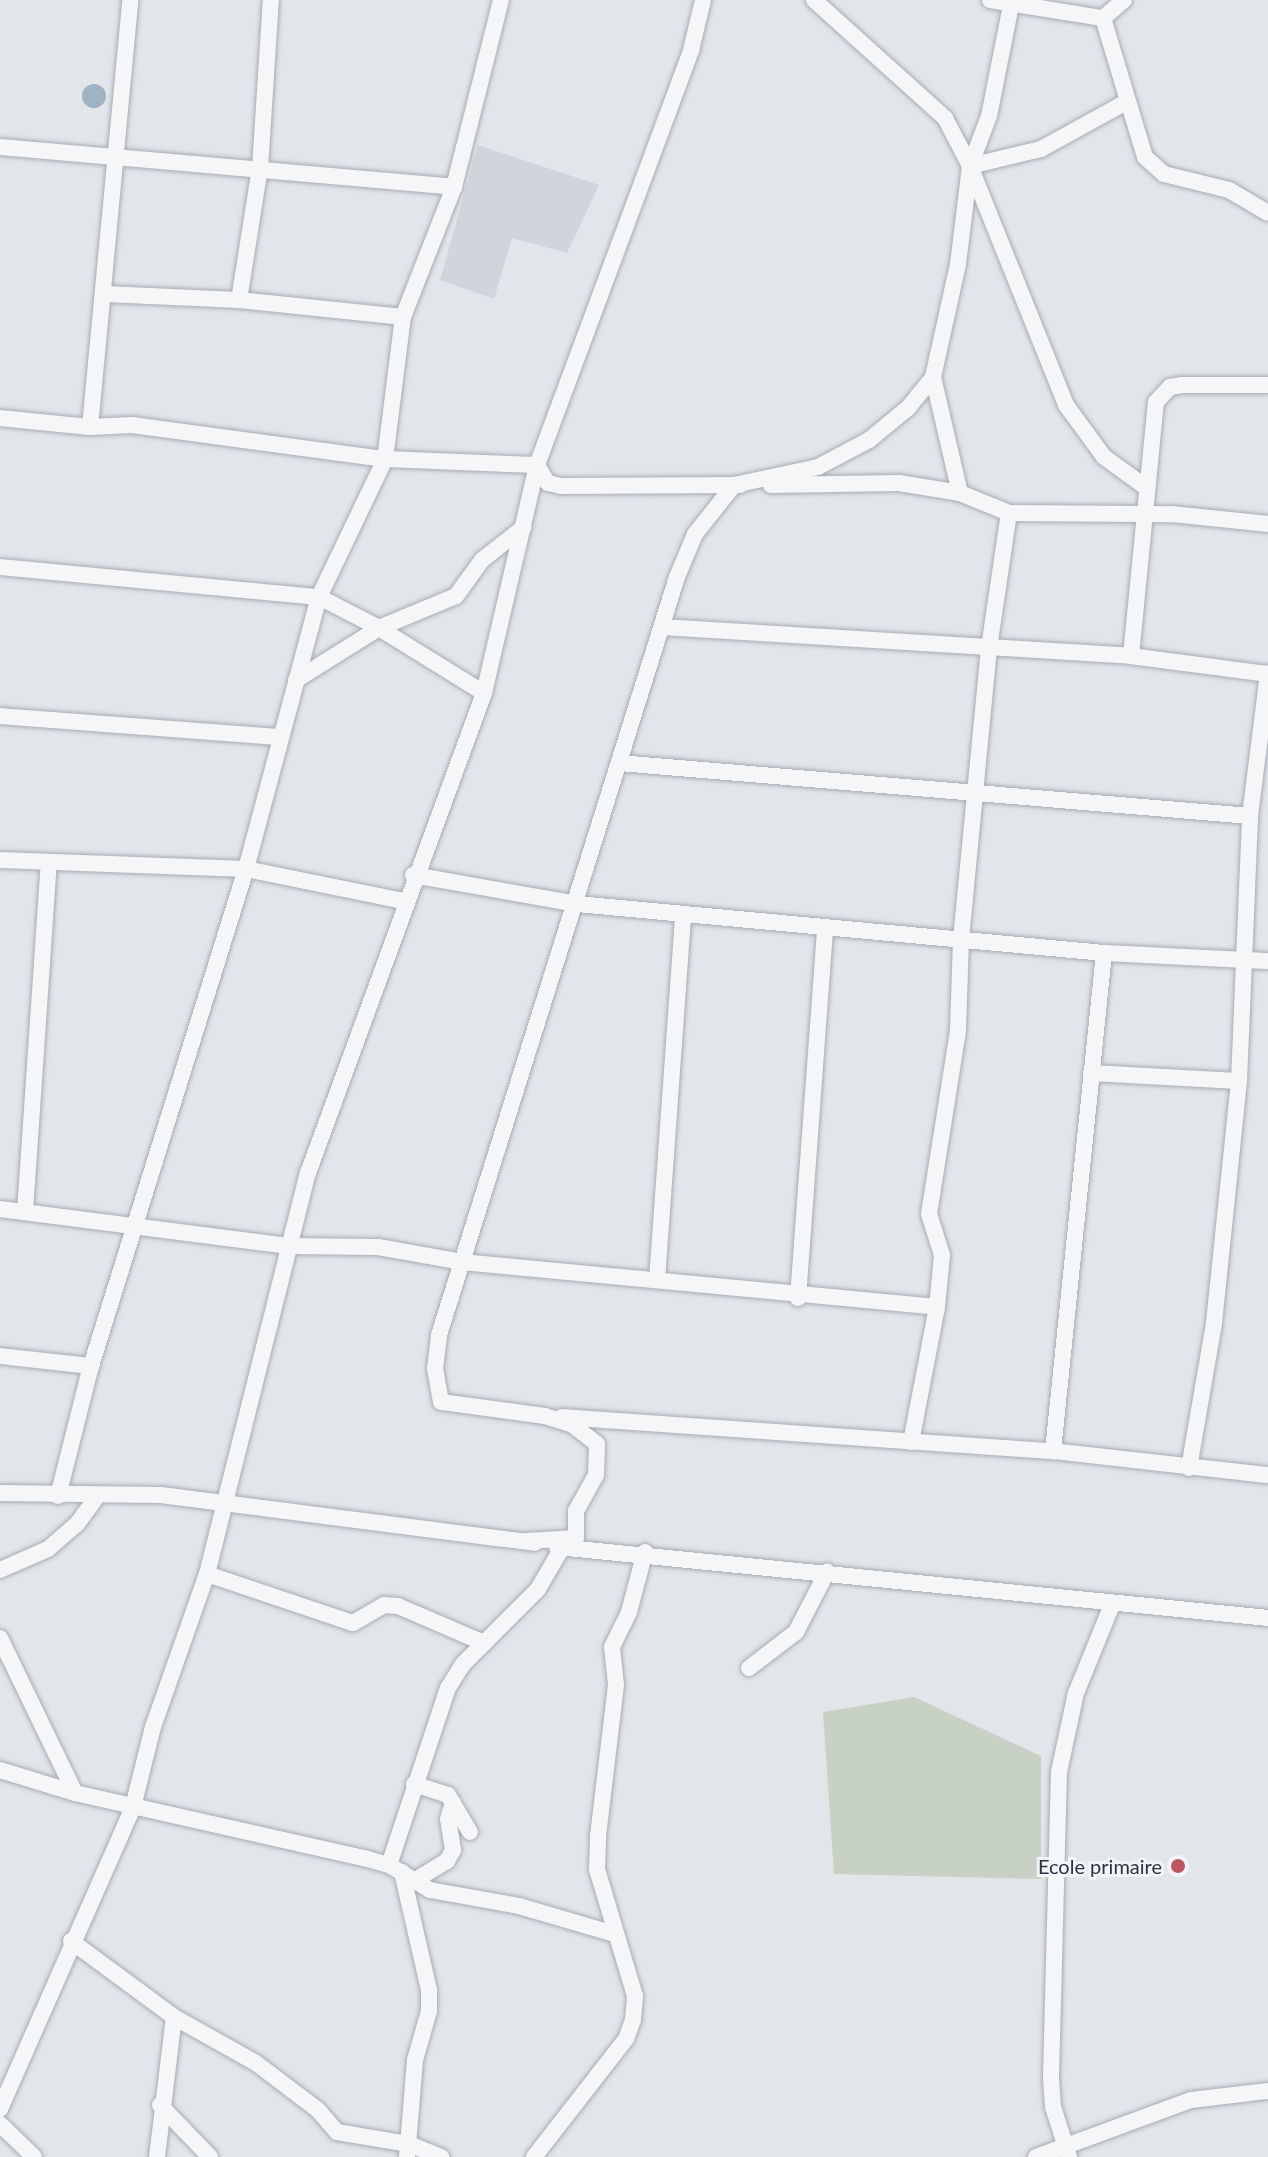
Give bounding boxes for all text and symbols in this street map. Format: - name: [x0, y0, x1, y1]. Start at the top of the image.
- place label: Ecole primaire: [1038, 1854, 1162, 1878]
- marker: Ecole primaire: [1169, 1857, 1187, 1875]

